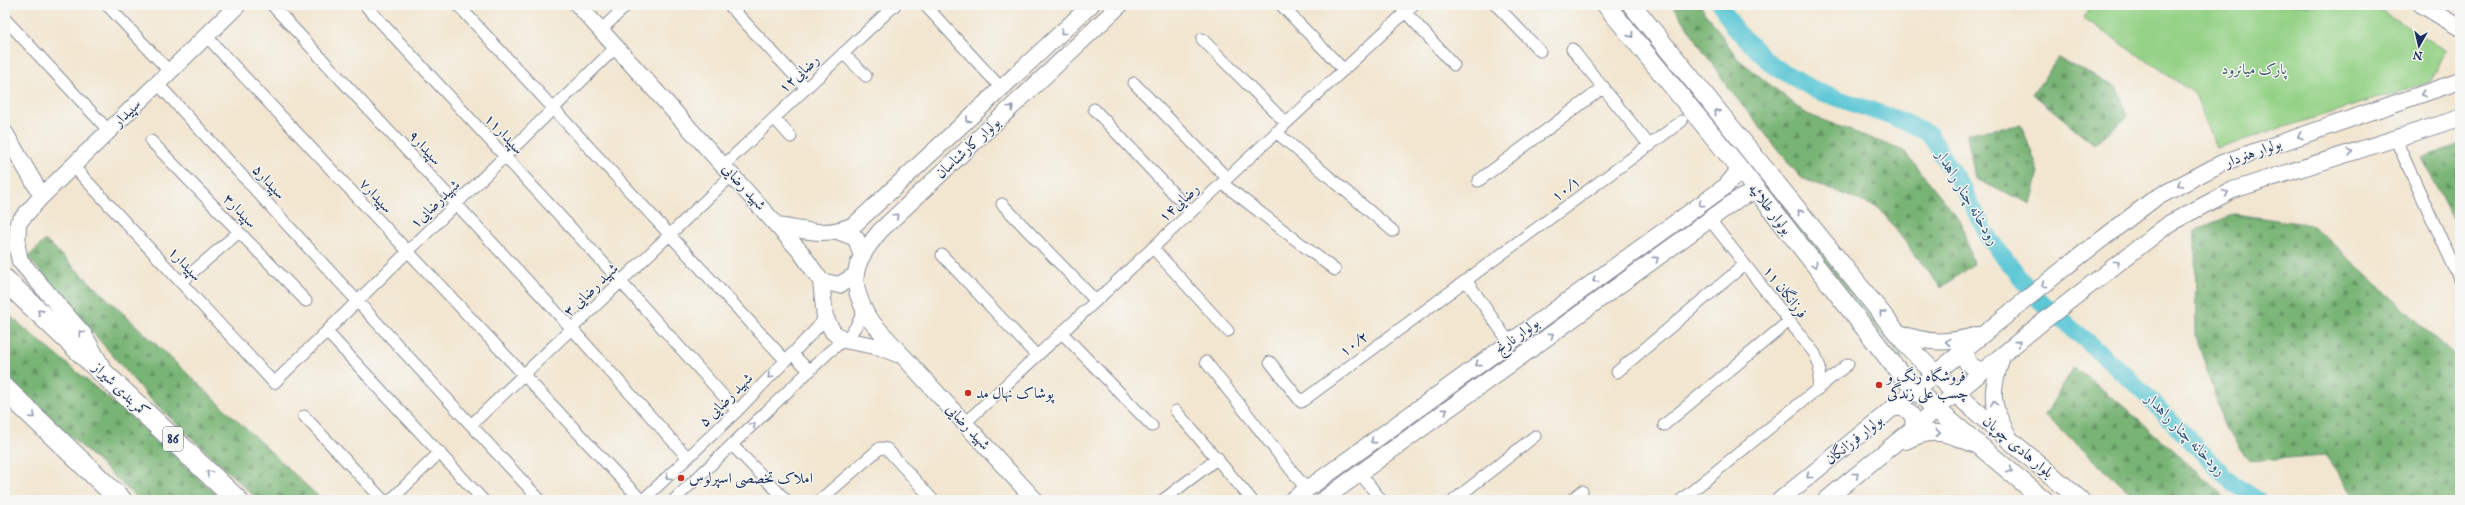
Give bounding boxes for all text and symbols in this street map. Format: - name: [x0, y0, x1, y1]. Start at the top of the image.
- north arrow: [2399, 26, 2439, 66]
- one-way arrow: [1060, 27, 1067, 34]
- one-way arrow: [1626, 31, 1633, 38]
- text: N: [2412, 47, 2424, 63]
- street label: رضایی۱۲: [775, 51, 823, 97]
- park label: پارک میانرود: [2221, 60, 2288, 80]
- one-way arrow: [2420, 89, 2427, 97]
- street label: سپیدار: [107, 95, 146, 133]
- one-way arrow: [1006, 105, 1014, 113]
- street label: سپیدار۱۱: [479, 109, 528, 159]
- one-way arrow: [1715, 109, 1722, 116]
- street label: بولوار کارشناسان: [932, 113, 1005, 183]
- one-way arrow: [965, 116, 972, 123]
- street label: سپیدار۹: [403, 127, 446, 170]
- one-way arrow: [2297, 131, 2304, 140]
- street label: بولوار هنردار: [2220, 134, 2284, 173]
- water label: رودخانه چنار راهدار: [1930, 146, 2003, 249]
- one-way arrow: [2346, 148, 2353, 157]
- street label: شهید رضایی: [718, 159, 770, 215]
- street label: سپیدار۵: [247, 161, 290, 204]
- street label: ۱۰/۱: [1548, 172, 1584, 206]
- street label: سپیدار۷: [354, 175, 397, 218]
- street label: شهیدرضایی۱: [406, 175, 464, 233]
- street label: رضایی۱۴: [1155, 180, 1203, 226]
- street label: بولوار طلائیه: [1744, 180, 1796, 239]
- one-way arrow: [2177, 180, 2184, 187]
- street label: سپیدار۳: [218, 190, 261, 233]
- one-way arrow: [2222, 190, 2230, 198]
- one-way arrow: [1698, 200, 1705, 207]
- one-way arrow: [1798, 209, 1805, 216]
- one-way arrow: [891, 213, 899, 221]
- street label: سپیدار۱: [163, 243, 206, 286]
- one-way arrow: [1652, 256, 1659, 264]
- street label: شهید رضایی ۳: [560, 259, 622, 321]
- one-way arrow: [2113, 260, 2120, 267]
- street label: فرزانگان ۱۱: [1758, 261, 1812, 322]
- one-way arrow: [1811, 261, 1818, 268]
- one-way arrow: [1593, 275, 1600, 282]
- one-way arrow: [2041, 280, 2048, 287]
- one-way arrow: [37, 310, 45, 317]
- one-way arrow: [1880, 310, 1887, 317]
- street label: بولوار نارنج: [1491, 313, 1545, 362]
- street label: ۱۰/۲: [1336, 327, 1372, 361]
- one-way arrow: [79, 330, 86, 337]
- one-way arrow: [1546, 333, 1553, 340]
- one-way arrow: [1945, 337, 1951, 346]
- one-way arrow: [2013, 340, 2020, 347]
- street label: کمربندی شیراز: [87, 357, 153, 422]
- one-way arrow: [1476, 359, 1483, 366]
- place label: فروشگاه رنگ و چسب علی زندگی: [1885, 366, 1969, 404]
- street label: شهید رضایی ۵: [695, 369, 757, 431]
- one-way arrow: [768, 371, 775, 379]
- marker: فروشگاه رنگ و چسب علی زندگی: [1874, 380, 1884, 390]
- place label: پوشاک نهال مد: [976, 384, 1055, 404]
- marker: پوشاک نهال مد: [963, 388, 973, 398]
- water label: رودخانه چنار راهدار: [2140, 388, 2230, 481]
- street label: شهید رضایی: [942, 400, 994, 454]
- one-way arrow: [1990, 400, 1999, 407]
- one-way arrow: [1441, 408, 1448, 416]
- street label: بولوار فرزانگان: [1820, 410, 1887, 469]
- one-way arrow: [28, 411, 36, 419]
- street label: بلوار هادی چوپان: [1978, 412, 2057, 483]
- one-way arrow: [748, 422, 756, 430]
- road number: 86: [163, 427, 183, 451]
- one-way arrow: [1935, 428, 1941, 437]
- one-way arrow: [1371, 436, 1378, 443]
- one-way arrow: [2005, 466, 2013, 473]
- place label: املاک تخصصی اسپرلوس: [689, 469, 813, 489]
- one-way arrow: [206, 471, 214, 478]
- one-way arrow: [665, 472, 673, 480]
- one-way arrow: [1807, 472, 1814, 479]
- marker: املاک تخصصی اسپرلوس: [676, 473, 686, 483]
- one-way arrow: [1852, 473, 1859, 480]

